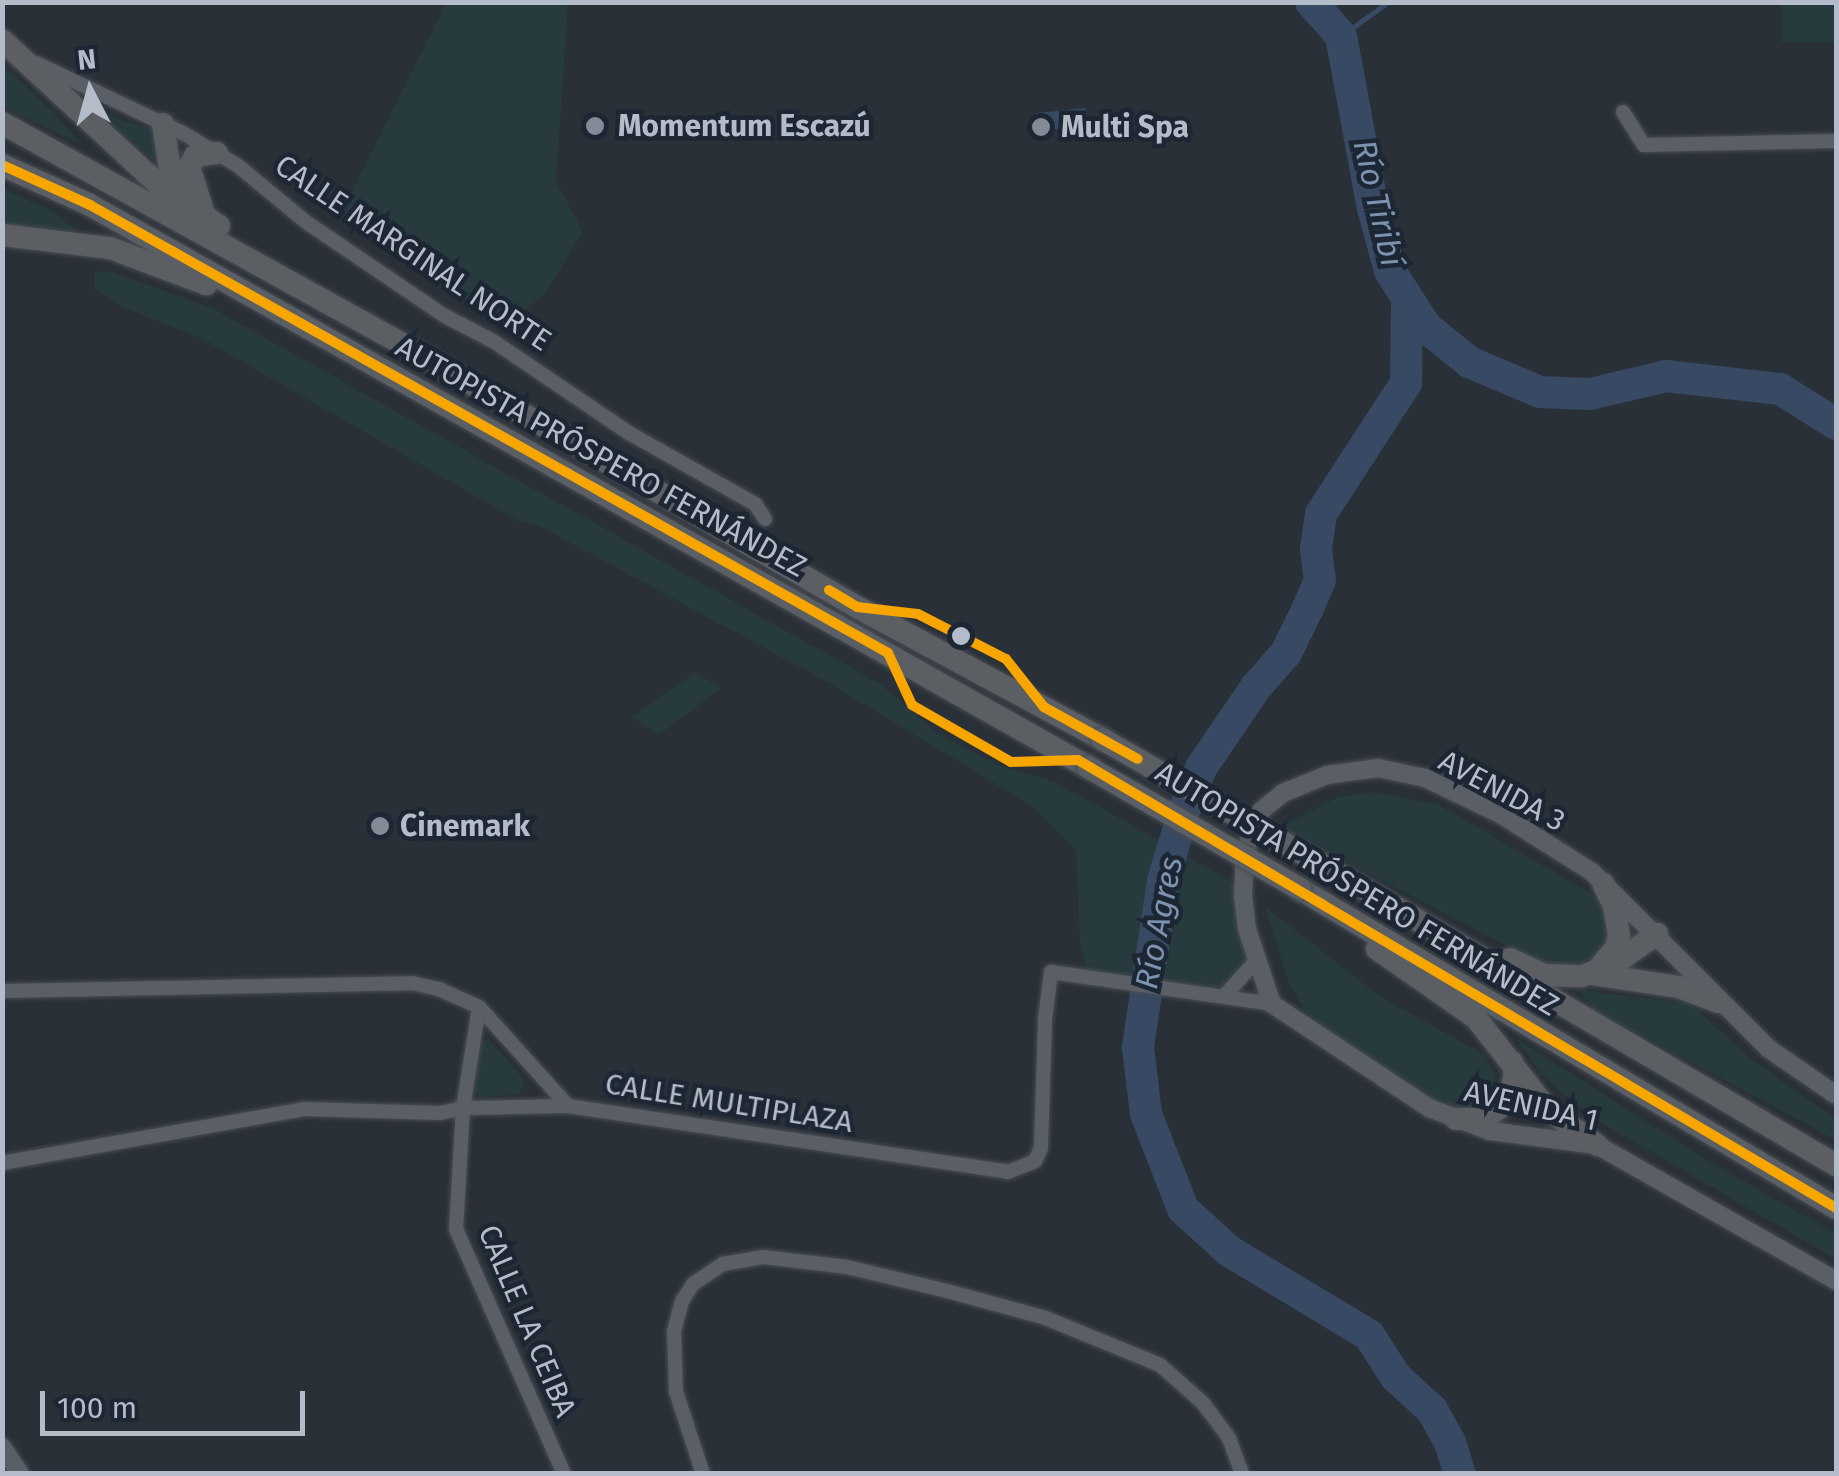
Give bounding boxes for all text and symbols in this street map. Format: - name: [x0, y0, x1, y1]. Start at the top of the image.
- north arrow: [40, 40, 140, 140]
- text: N: [76, 42, 98, 77]
- place label: Momentum Escazú: [618, 108, 871, 144]
- place label: Multi Spa: [1061, 109, 1189, 145]
- marker: Momentum Escazú: [582, 113, 608, 139]
- marker: Multi Spa: [1030, 116, 1052, 138]
- water label: Río Tiribí: [1345, 136, 1411, 270]
- street label: CALLE MARGINAL NORTE: [268, 147, 558, 359]
- street label: AUTOPISTA PRÓSPERO FERNÁNDEZ: [390, 329, 812, 585]
- unlabelled marker: [951, 626, 971, 646]
- street label: AVENIDA 3: [1433, 743, 1571, 839]
- street label: AUTOPISTA PRÓSPERO FERNÁNDEZ: [1149, 754, 1565, 1024]
- place label: Cinemark: [400, 808, 530, 844]
- marker: Cinemark: [369, 815, 391, 837]
- water label: Río Agres: [1127, 854, 1191, 992]
- street label: CALLE MULTIPLAZA: [603, 1066, 855, 1140]
- street label: AVENIDA 1: [1461, 1073, 1601, 1139]
- street label: CALLE LA CEIBA: [470, 1220, 584, 1422]
- scale bar: [45, 1371, 310, 1433]
- text: 100 m: [57, 1390, 137, 1426]

